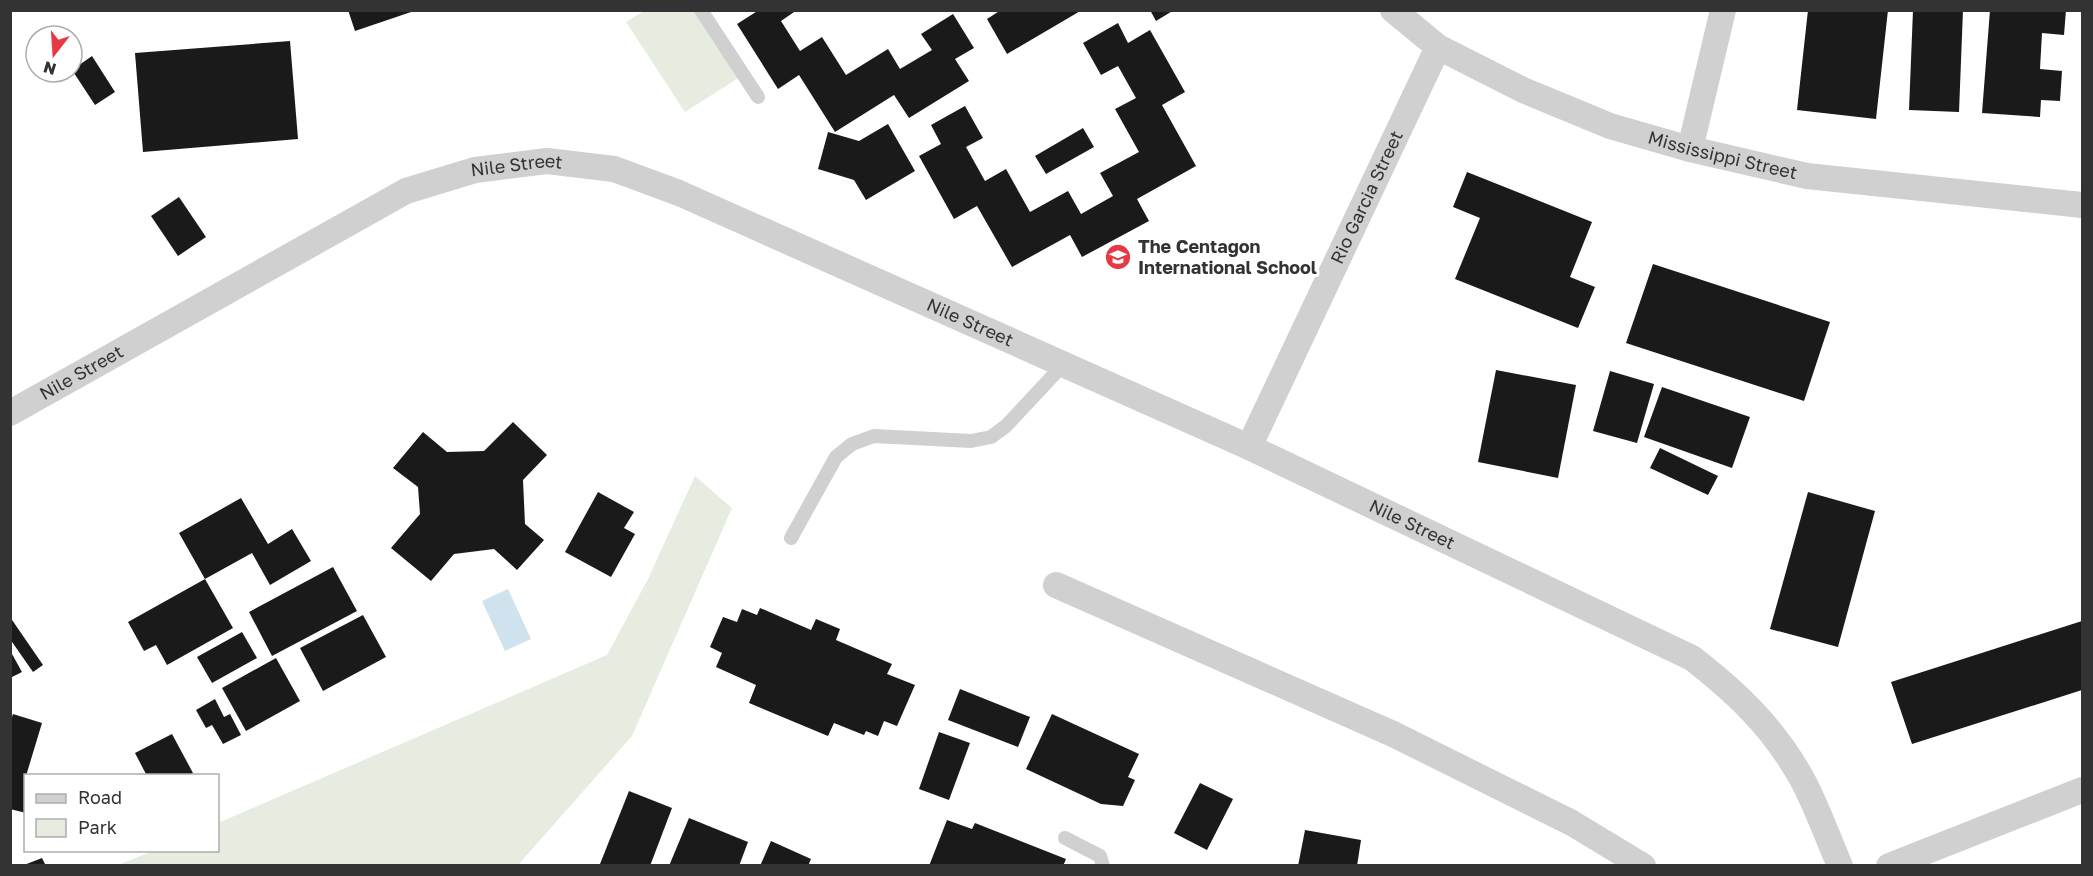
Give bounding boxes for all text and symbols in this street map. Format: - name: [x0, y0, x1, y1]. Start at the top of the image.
- north arrow: [24, 24, 84, 84]
- text: N: [41, 57, 58, 80]
- street label: Mississippi Street: [1646, 125, 1799, 183]
- street label: Rio Garcia Street: [1325, 127, 1407, 267]
- street label: Nile Street: [469, 149, 564, 180]
- place label: The Centagon International School: [1138, 235, 1317, 278]
- school or university icon: The Centagon International School: [1103, 242, 1133, 272]
- street label: Nile Street: [924, 293, 1017, 351]
- street label: Nile Street: [35, 340, 127, 404]
- street label: Nile Street: [1366, 494, 1459, 554]
- legend: [24, 774, 219, 852]
- text: Road: [78, 786, 122, 808]
- text: Park: [78, 816, 117, 838]

